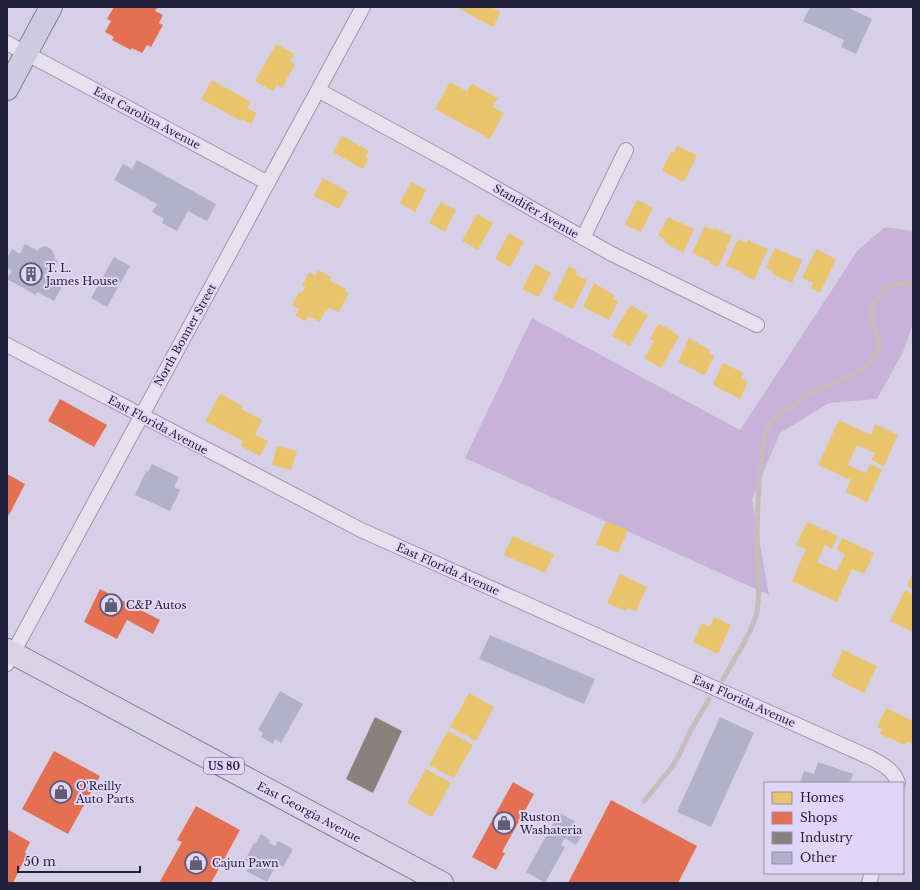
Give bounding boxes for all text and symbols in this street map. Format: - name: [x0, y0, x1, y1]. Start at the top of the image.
- street label: East Carolina Avenue: [91, 84, 203, 152]
- street label: Standifer Avenue: [491, 181, 581, 241]
- building icon: T. L. James House: [18, 261, 44, 287]
- place label: T. L. James House: [44, 261, 118, 288]
- street label: North Bonner Street: [151, 280, 219, 389]
- street label: East Florida Avenue: [105, 393, 211, 457]
- street label: East Florida Avenue: [394, 540, 502, 598]
- shop icon: C&P Autos: [98, 592, 124, 618]
- place label: C&P Autos: [126, 598, 187, 612]
- street label: East Florida Avenue: [690, 672, 798, 730]
- road number: US 80: [204, 758, 244, 774]
- shop icon: O'Reilly Auto Parts: [48, 779, 74, 805]
- place label: O'Reilly Auto Parts: [75, 779, 134, 806]
- street label: East Georgia Avenue: [255, 779, 363, 845]
- legend: [764, 782, 904, 874]
- text: Homes: [800, 790, 844, 805]
- shop icon: Ruston Washateria: [491, 810, 517, 836]
- place label: Ruston Washateria: [519, 810, 583, 837]
- text: Shops: [800, 810, 837, 825]
- text: Industry: [800, 830, 853, 845]
- scale bar: [18, 848, 140, 874]
- shop icon: Cajun Pawn: [183, 850, 209, 876]
- text: Other: [800, 850, 837, 865]
- text: 50 m: [24, 854, 56, 869]
- place label: Cajun Pawn: [212, 856, 279, 870]

